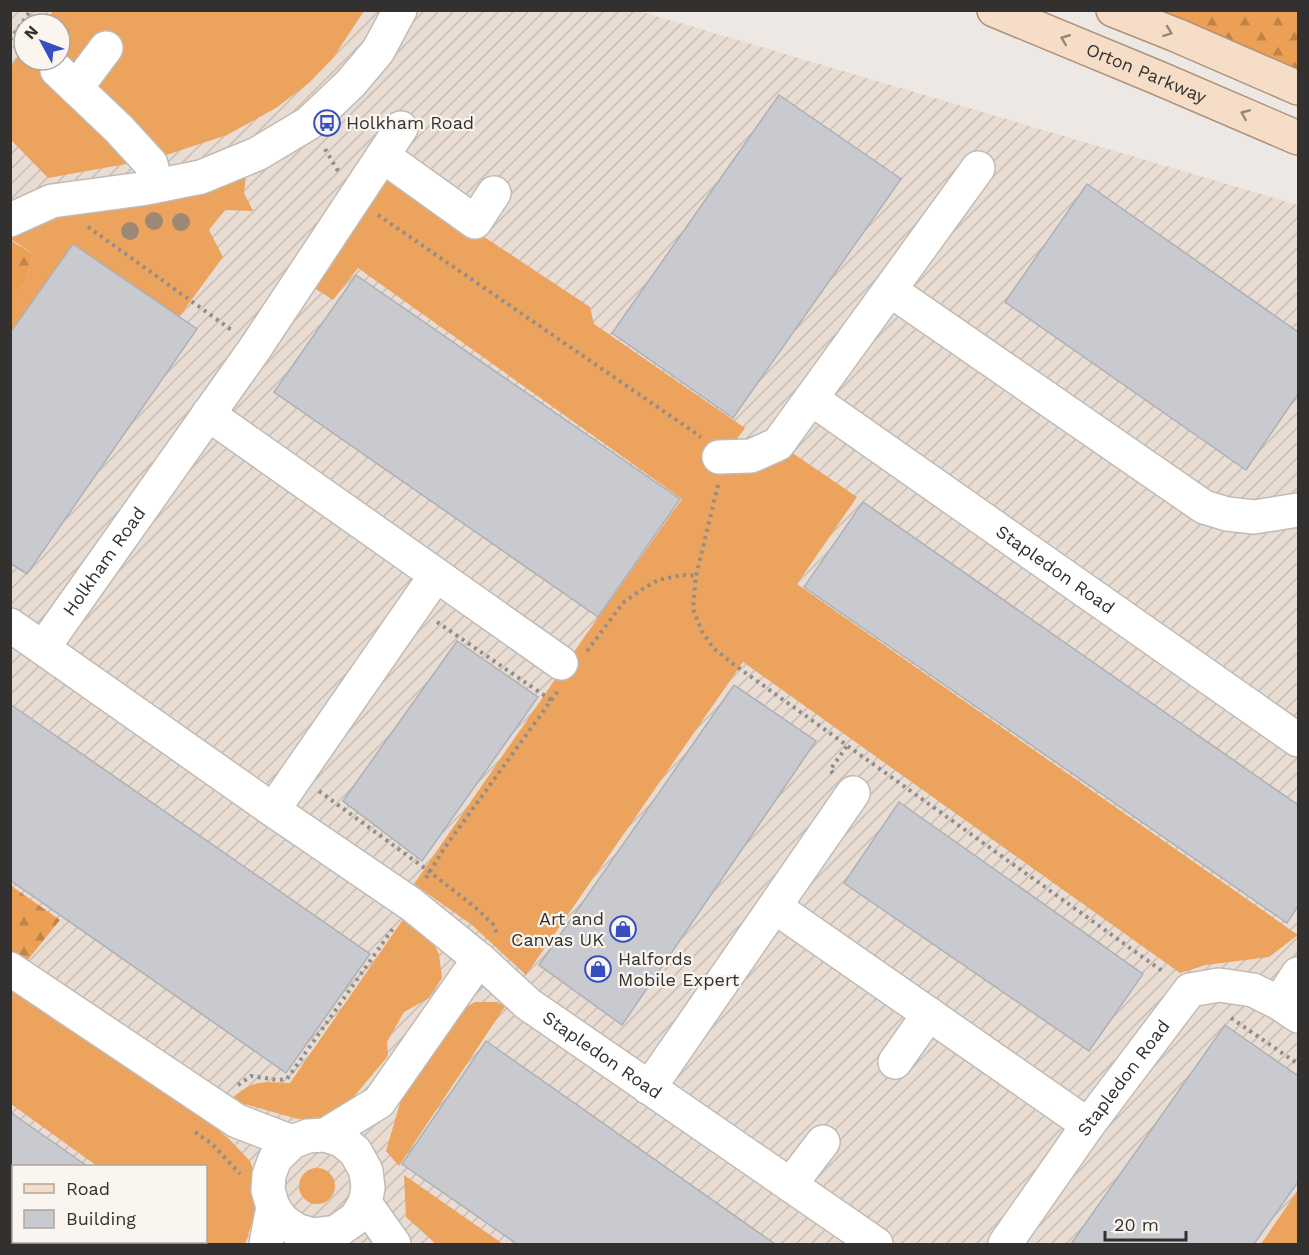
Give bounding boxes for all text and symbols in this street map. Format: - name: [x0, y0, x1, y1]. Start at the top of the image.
- north arrow: [12, 12, 72, 72]
- text: N: [20, 22, 42, 43]
- one-way arrow: [1161, 25, 1172, 37]
- one-way arrow: [1060, 34, 1071, 46]
- street label: Orton Parkway: [1083, 38, 1211, 108]
- bus stop icon: Holkham Road: [312, 108, 342, 138]
- one-way arrow: [1240, 110, 1251, 122]
- place label: Holkham Road: [346, 112, 474, 133]
- street label: Holkham Road: [58, 503, 149, 620]
- street label: Stapledon Road: [992, 520, 1119, 618]
- place label: Art and Canvas UK: [511, 908, 604, 950]
- shop icon: Art and Canvas UK: [608, 914, 638, 944]
- place label: Halfords Mobile Expert: [618, 948, 740, 990]
- shop icon: Halfords Mobile Expert: [583, 954, 613, 984]
- street label: Stapledon Road: [539, 1006, 666, 1103]
- street label: Stapledon Road: [1073, 1016, 1174, 1140]
- legend: [12, 1165, 207, 1243]
- text: Road: [66, 1178, 110, 1199]
- scale bar: [1105, 1204, 1186, 1242]
- text: Building: [66, 1208, 136, 1229]
- text: 20 m: [1114, 1214, 1159, 1235]

